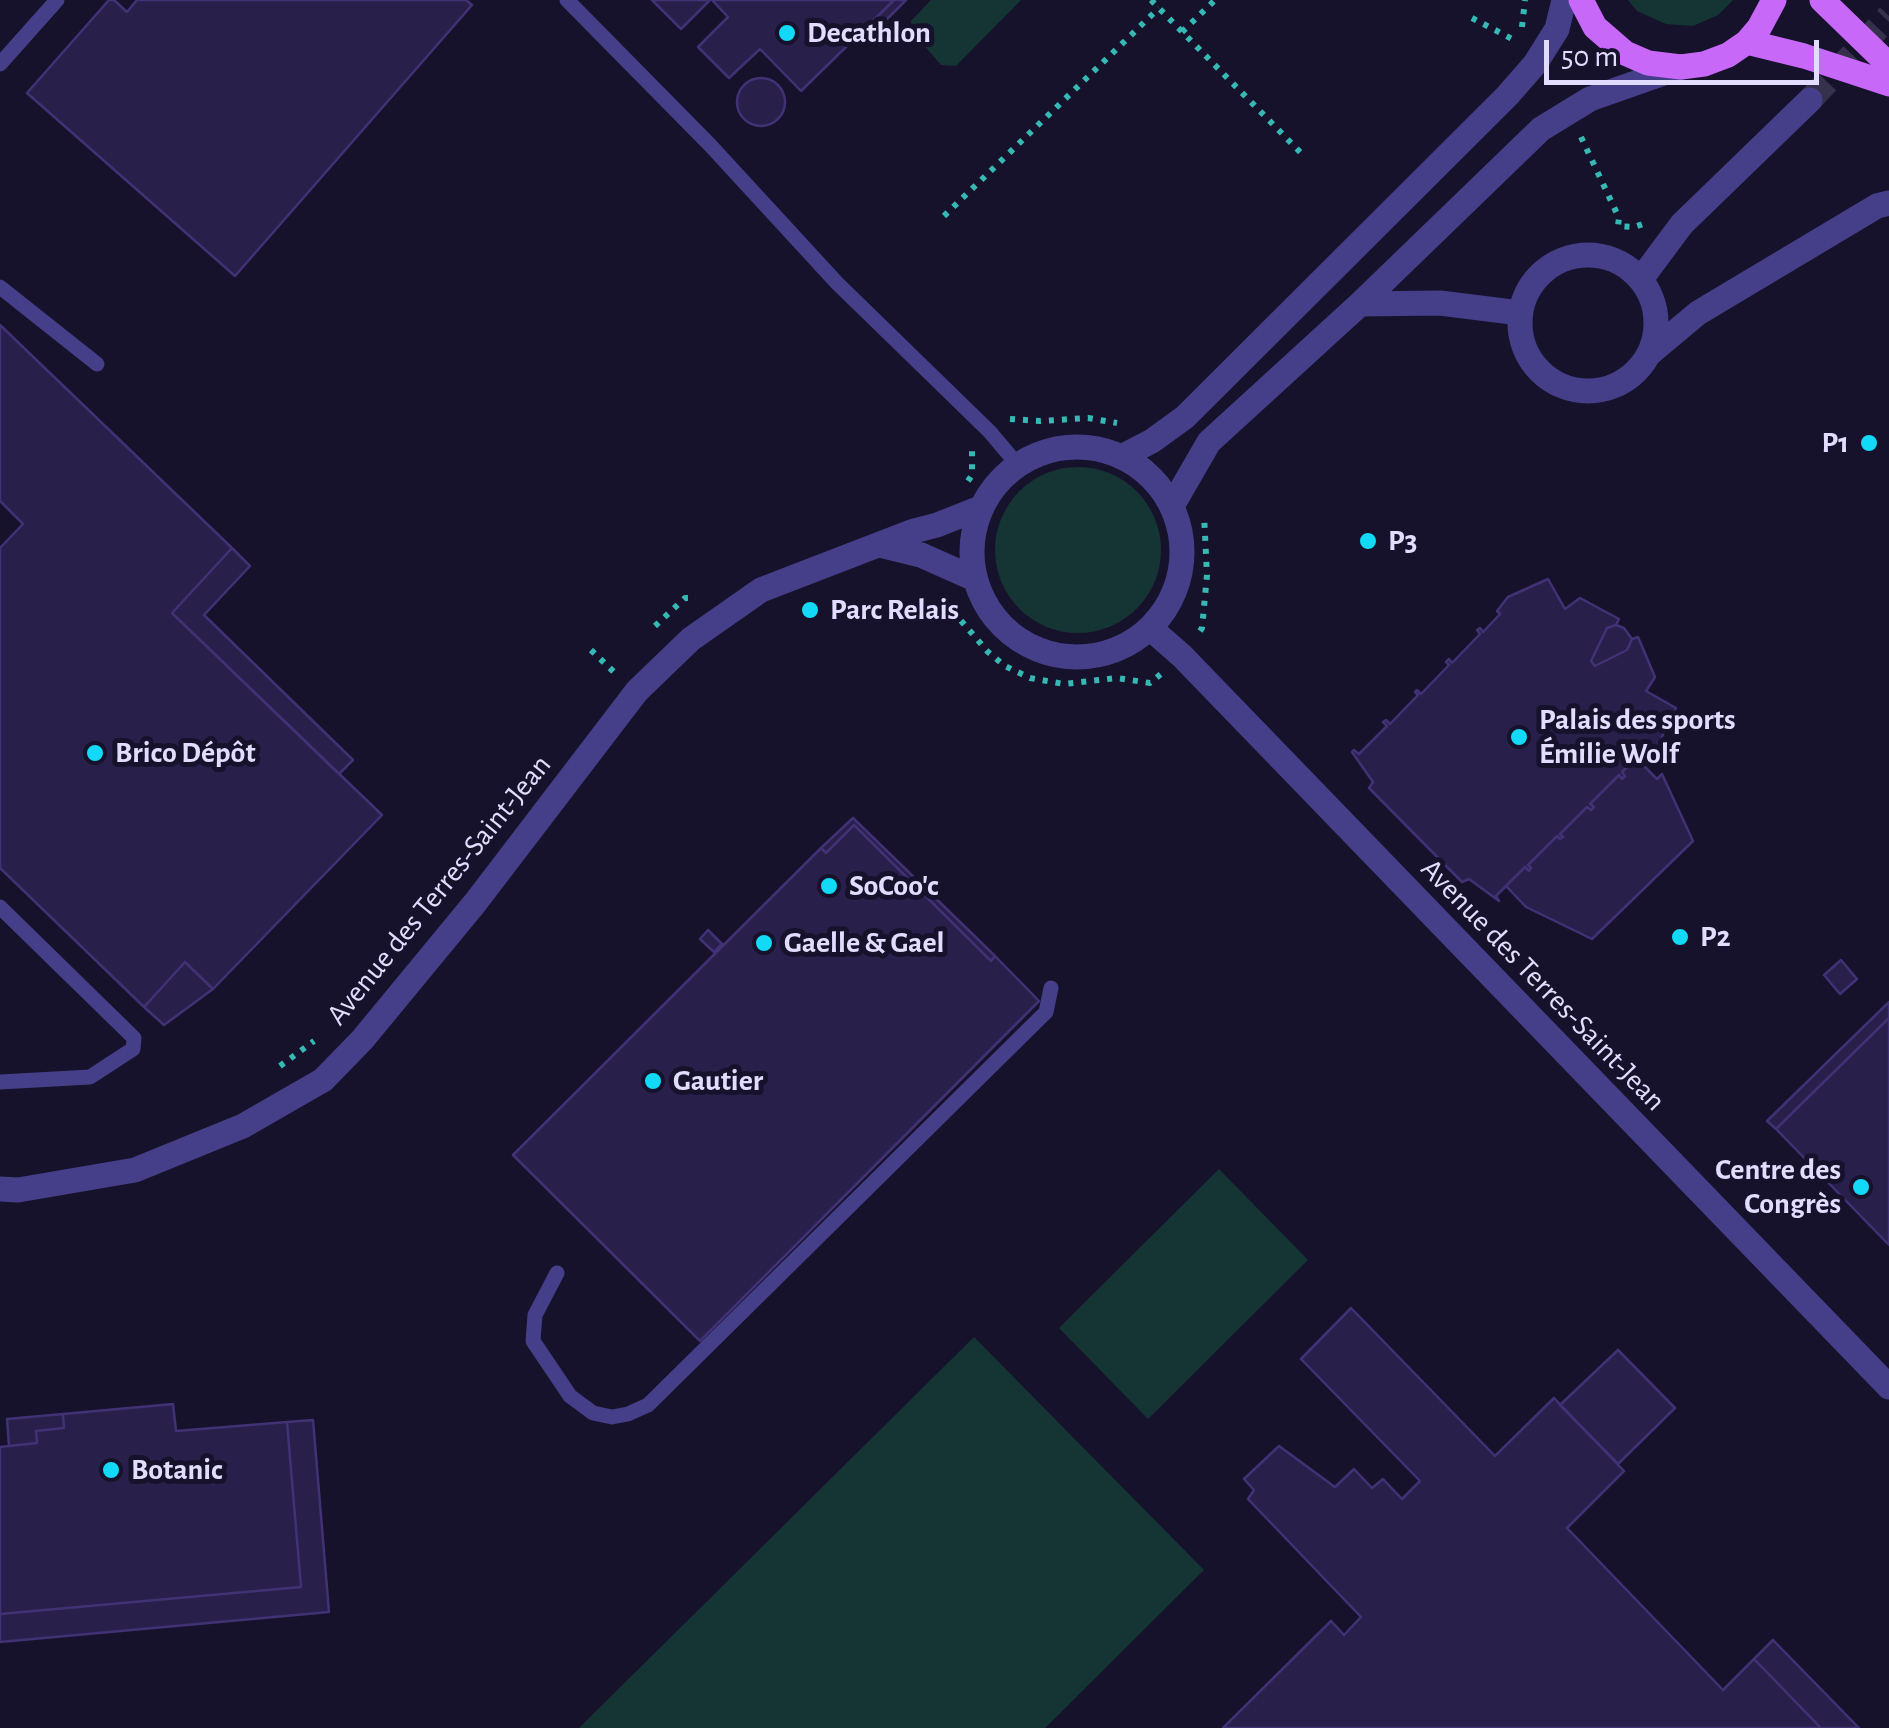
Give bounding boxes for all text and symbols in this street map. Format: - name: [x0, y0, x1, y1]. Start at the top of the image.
- place label: Decathlon: [807, 15, 931, 51]
- scale bar: [1549, 20, 1824, 82]
- marker: Decathlon: [776, 22, 798, 44]
- text: 50 m: [1561, 42, 1618, 72]
- place label: P1: [1822, 425, 1849, 461]
- marker: P1: [1858, 432, 1880, 454]
- place label: P3: [1388, 523, 1418, 559]
- marker: P3: [1357, 530, 1379, 552]
- place label: Parc Relais: [830, 592, 959, 628]
- marker: Parc Relais: [799, 599, 821, 621]
- place label: Palais des sports Émilie Wolf: [1539, 702, 1735, 772]
- marker: Palais des sports Émilie Wolf: [1508, 726, 1530, 748]
- place label: Brico Dépôt: [115, 735, 256, 771]
- marker: Brico Dépôt: [84, 742, 106, 764]
- street label: Avenue des Terres-Saint-Jean: [319, 748, 559, 1032]
- street label: Avenue des Terres-Saint-Jean: [1413, 851, 1673, 1119]
- place label: SoCoo'c: [849, 868, 939, 904]
- marker: SoCoo'c: [818, 875, 840, 897]
- place label: P2: [1700, 919, 1731, 955]
- place label: Gaelle & Gael: [784, 925, 944, 961]
- marker: P2: [1669, 926, 1691, 948]
- marker: Gaelle & Gael: [753, 932, 775, 954]
- place label: Gautier: [673, 1063, 763, 1099]
- marker: Gautier: [642, 1070, 664, 1092]
- place label: Centre des Congrès: [1715, 1152, 1841, 1222]
- marker: Centre des Congrès: [1850, 1176, 1872, 1198]
- place label: Botanic: [131, 1452, 223, 1488]
- marker: Botanic: [100, 1459, 122, 1481]

